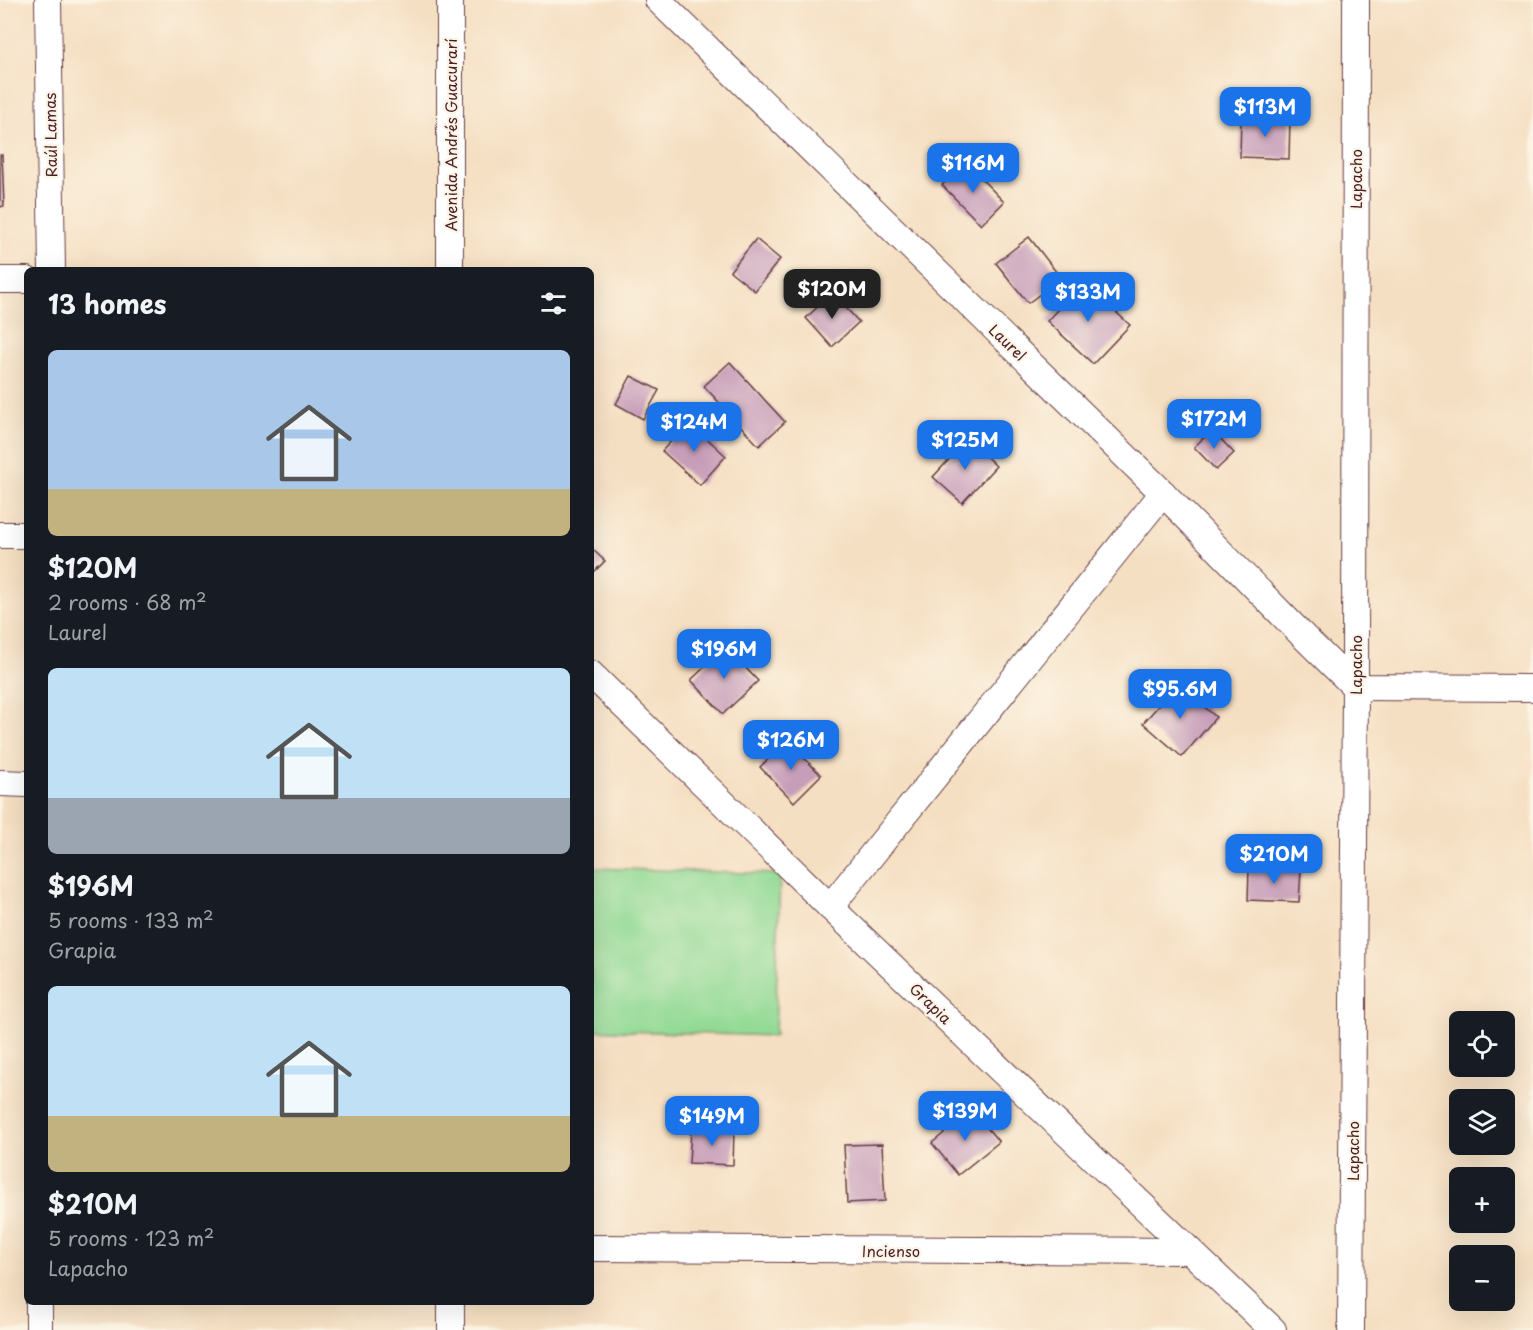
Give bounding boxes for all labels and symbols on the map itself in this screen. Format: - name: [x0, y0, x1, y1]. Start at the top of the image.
- street label: Avenida Andrés Guacurarí: [439, 38, 462, 231]
- pin: $113M: [1223, 87, 1307, 138]
- street label: Raúl Lamas: [38, 92, 62, 177]
- pin: $116M: [931, 143, 1015, 194]
- street label: Lapacho: [1344, 149, 1367, 209]
- pin: $120M: [790, 269, 874, 320]
- pin: $133M: [1046, 272, 1130, 323]
- street label: Laurel: [984, 318, 1032, 366]
- pin: $172M: [1172, 399, 1256, 450]
- pin: $124M: [652, 402, 736, 453]
- pin: $125M: [923, 420, 1007, 471]
- pin: $196M: [682, 629, 766, 680]
- street label: Lapacho: [1344, 635, 1367, 695]
- pin: $95.6M: [1131, 669, 1229, 720]
- pin: $126M: [749, 720, 833, 771]
- pin: $210M: [1232, 834, 1316, 885]
- street label: Grapia: [905, 977, 958, 1029]
- pin: $139M: [923, 1091, 1007, 1142]
- pin: $149M: [670, 1096, 754, 1147]
- street label: Lapacho: [1341, 1121, 1364, 1181]
- street label: Incienso: [862, 1239, 920, 1262]

